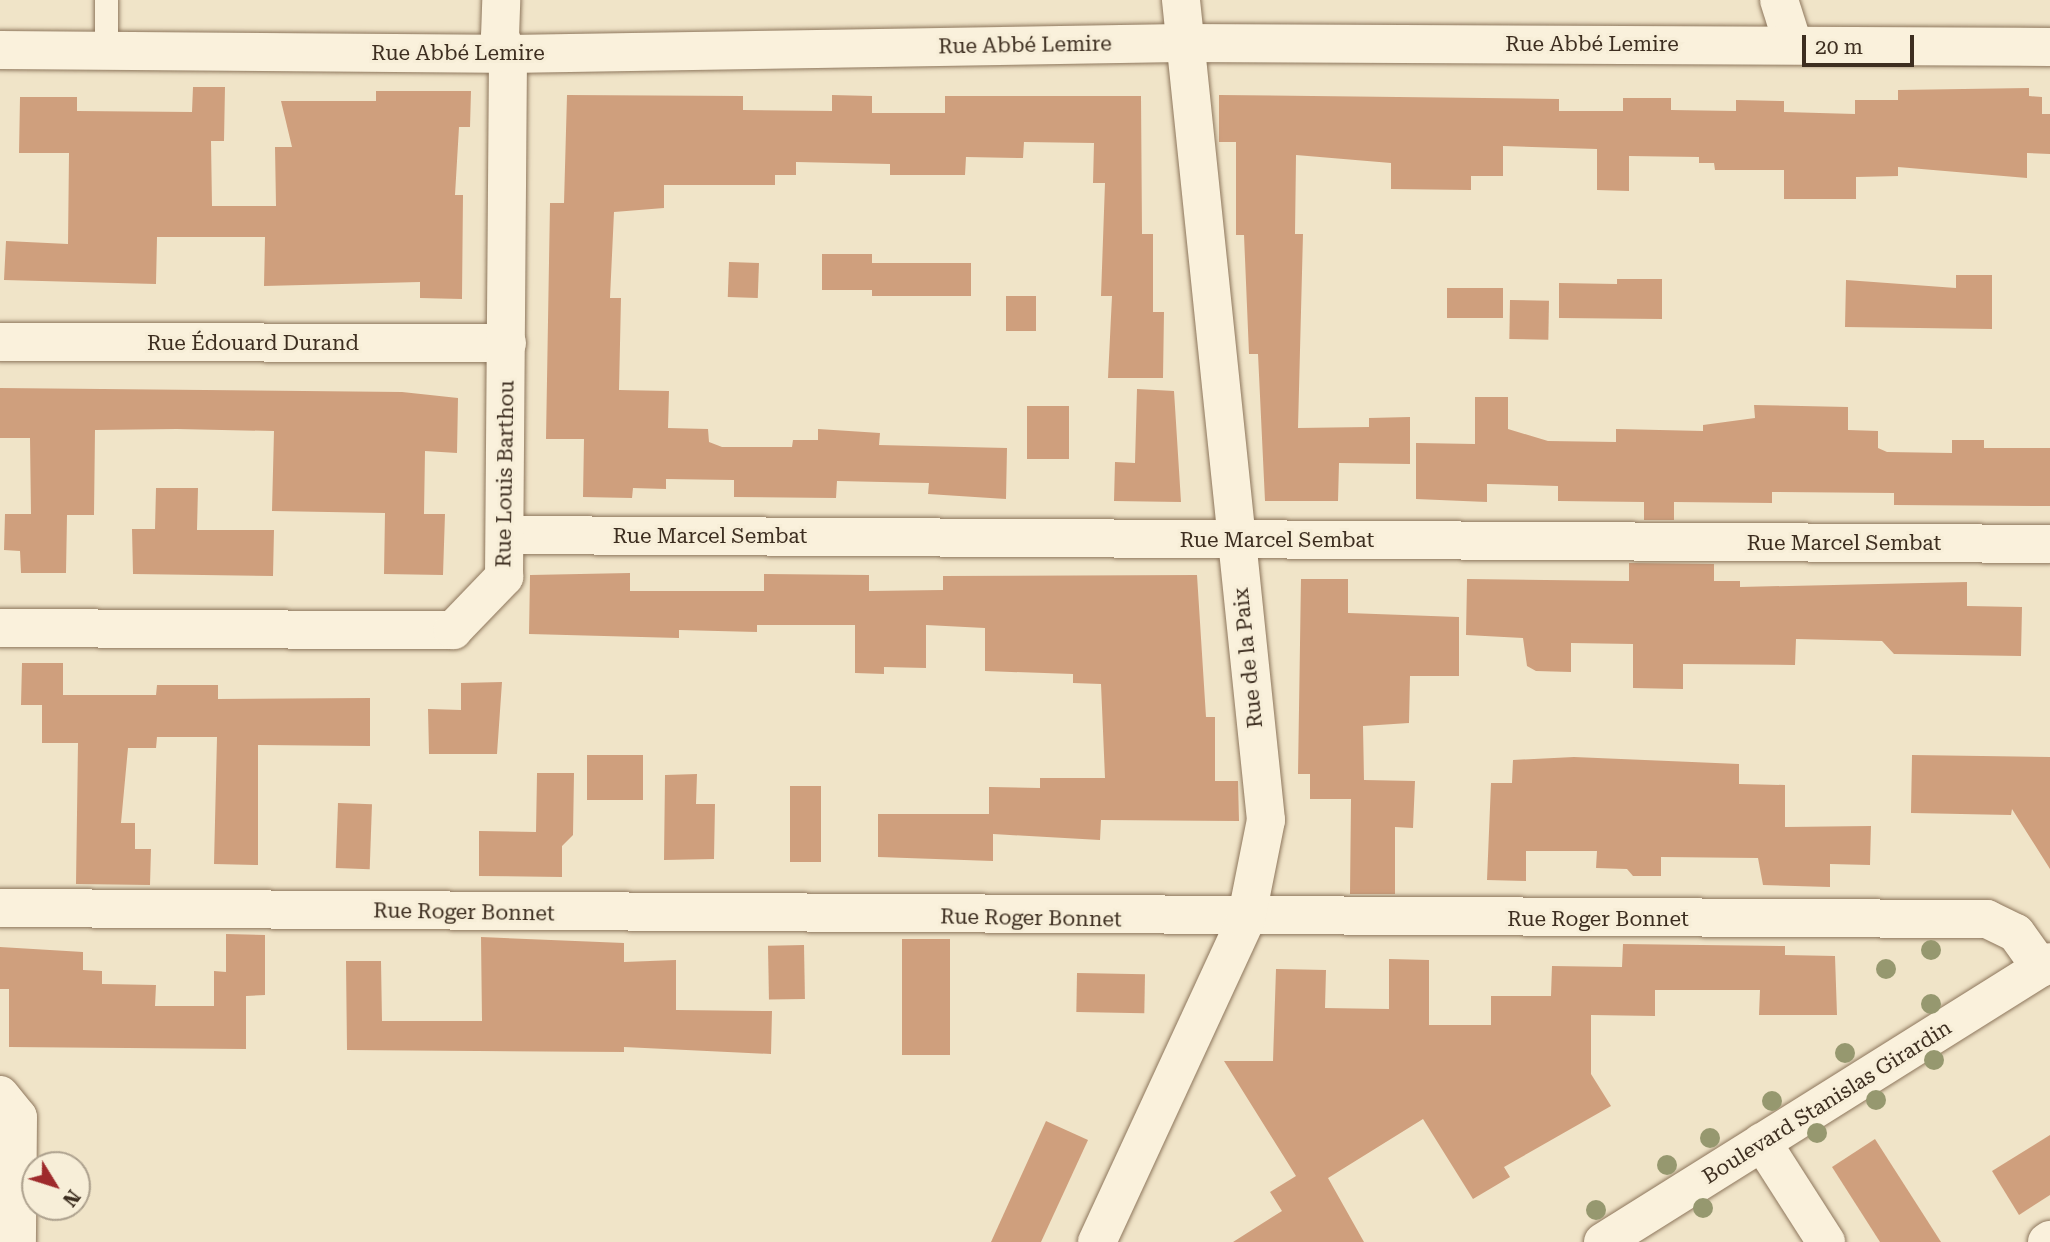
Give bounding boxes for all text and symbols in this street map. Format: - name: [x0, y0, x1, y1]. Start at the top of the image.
- scale bar: [1805, 21, 1917, 65]
- street label: Rue Abbé Lemire: [938, 31, 1112, 59]
- street label: Rue Abbé Lemire: [1505, 31, 1679, 57]
- text: 20 m: [1815, 35, 1863, 59]
- street label: Rue Abbé Lemire: [371, 40, 545, 66]
- street label: Rue Édouard Durand: [147, 330, 359, 356]
- street label: Rue Louis Barthou: [491, 380, 519, 568]
- street label: Rue Marcel Sembat: [613, 523, 807, 549]
- street label: Rue Marcel Sembat: [1180, 527, 1374, 553]
- street label: Rue Marcel Sembat: [1747, 530, 1941, 556]
- street label: Rue de la Paix: [1228, 587, 1268, 729]
- street label: Rue Roger Bonnet: [373, 898, 555, 926]
- street label: Rue Roger Bonnet: [940, 904, 1122, 932]
- street label: Rue Roger Bonnet: [1507, 906, 1689, 932]
- street label: Boulevard Stanislas Girardin: [1698, 1015, 1956, 1189]
- north arrow: [21, 1151, 91, 1221]
- text: N: [58, 1185, 85, 1211]

